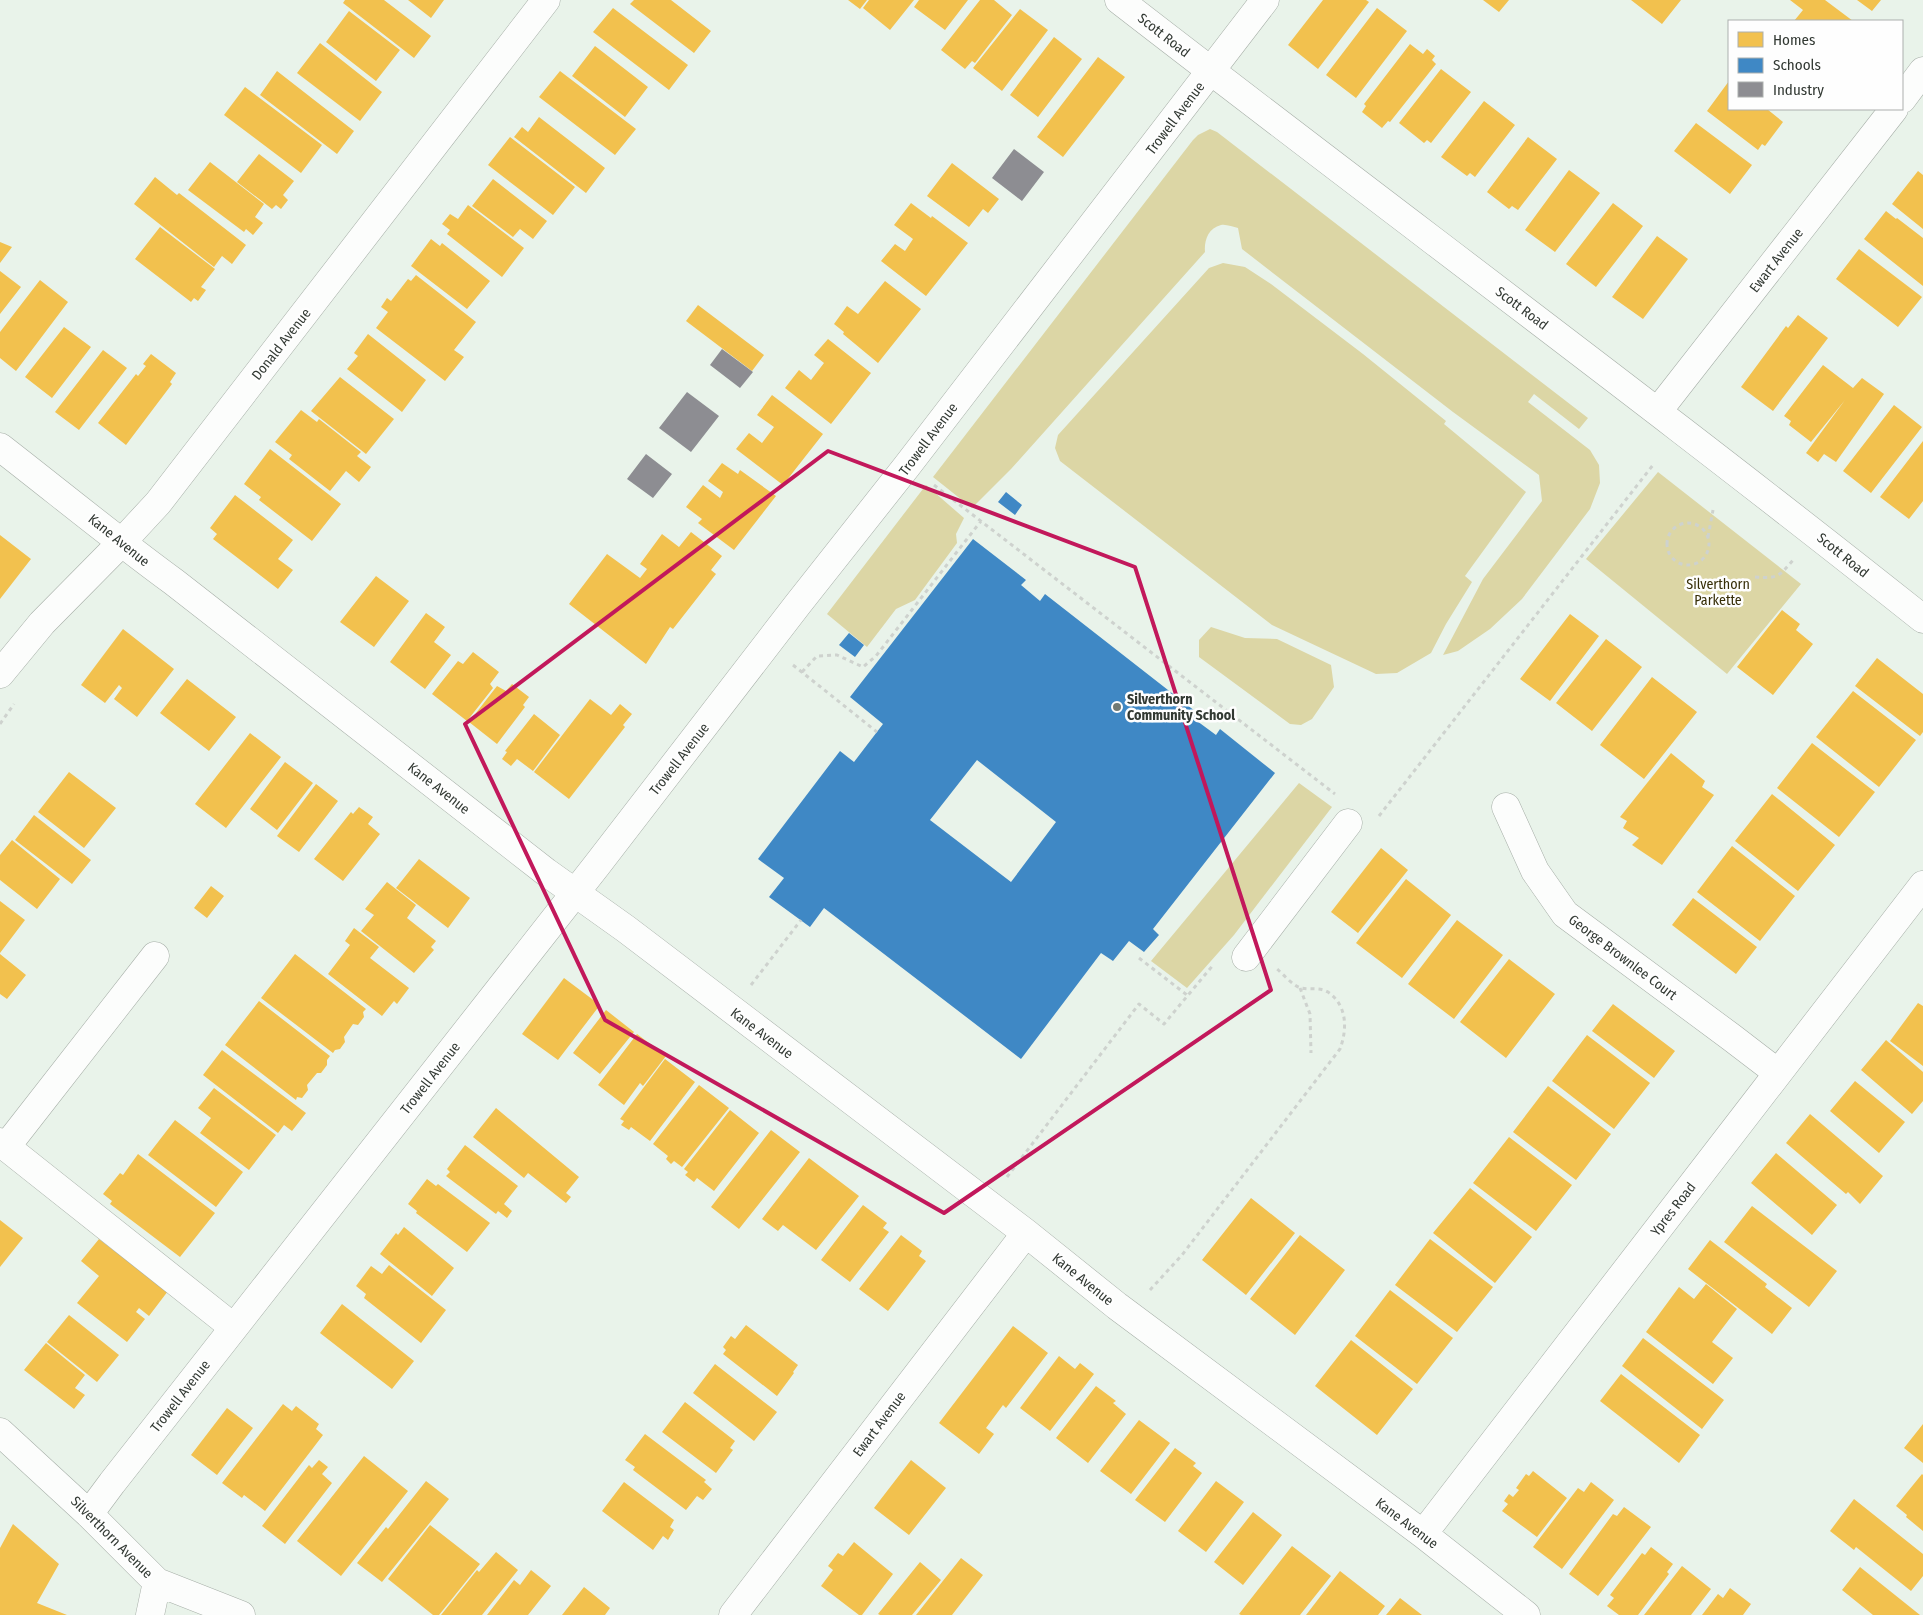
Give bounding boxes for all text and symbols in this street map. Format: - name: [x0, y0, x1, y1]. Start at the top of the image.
- street label: Scott Road: [1134, 10, 1193, 61]
- legend: [1728, 20, 1903, 110]
- text: Homes: [1773, 31, 1815, 49]
- text: Schools: [1773, 56, 1821, 74]
- street label: Trowell Avenue: [1143, 78, 1208, 158]
- text: Industry: [1773, 81, 1824, 99]
- street label: Ewart Avenue: [1746, 225, 1807, 296]
- street label: Scott Road: [1492, 283, 1551, 334]
- street label: Donald Avenue: [248, 305, 315, 383]
- street label: Trowell Avenue: [896, 399, 961, 479]
- street label: Kane Avenue: [85, 511, 153, 570]
- street label: Scott Road: [1813, 529, 1872, 581]
- park label: Silverthorn Parkette: [1686, 576, 1750, 609]
- place label: Silverthorn Community School: [1127, 691, 1235, 724]
- marker: Silverthorn Community School: [1111, 701, 1123, 713]
- street label: Trowell Avenue: [646, 720, 713, 799]
- street label: Kane Avenue: [404, 759, 473, 818]
- street label: George Brownlee Court: [1565, 911, 1681, 1004]
- street label: Kane Avenue: [727, 1004, 796, 1062]
- street label: Trowell Avenue: [397, 1039, 464, 1118]
- street label: Ypres Road: [1647, 1179, 1700, 1240]
- street label: Kane Avenue: [1049, 1250, 1117, 1309]
- street label: Trowell Avenue: [147, 1357, 214, 1436]
- street label: Ewart Avenue: [849, 1388, 909, 1460]
- street label: Silverthorn Avenue: [67, 1493, 156, 1582]
- street label: Kane Avenue: [1372, 1494, 1441, 1552]

